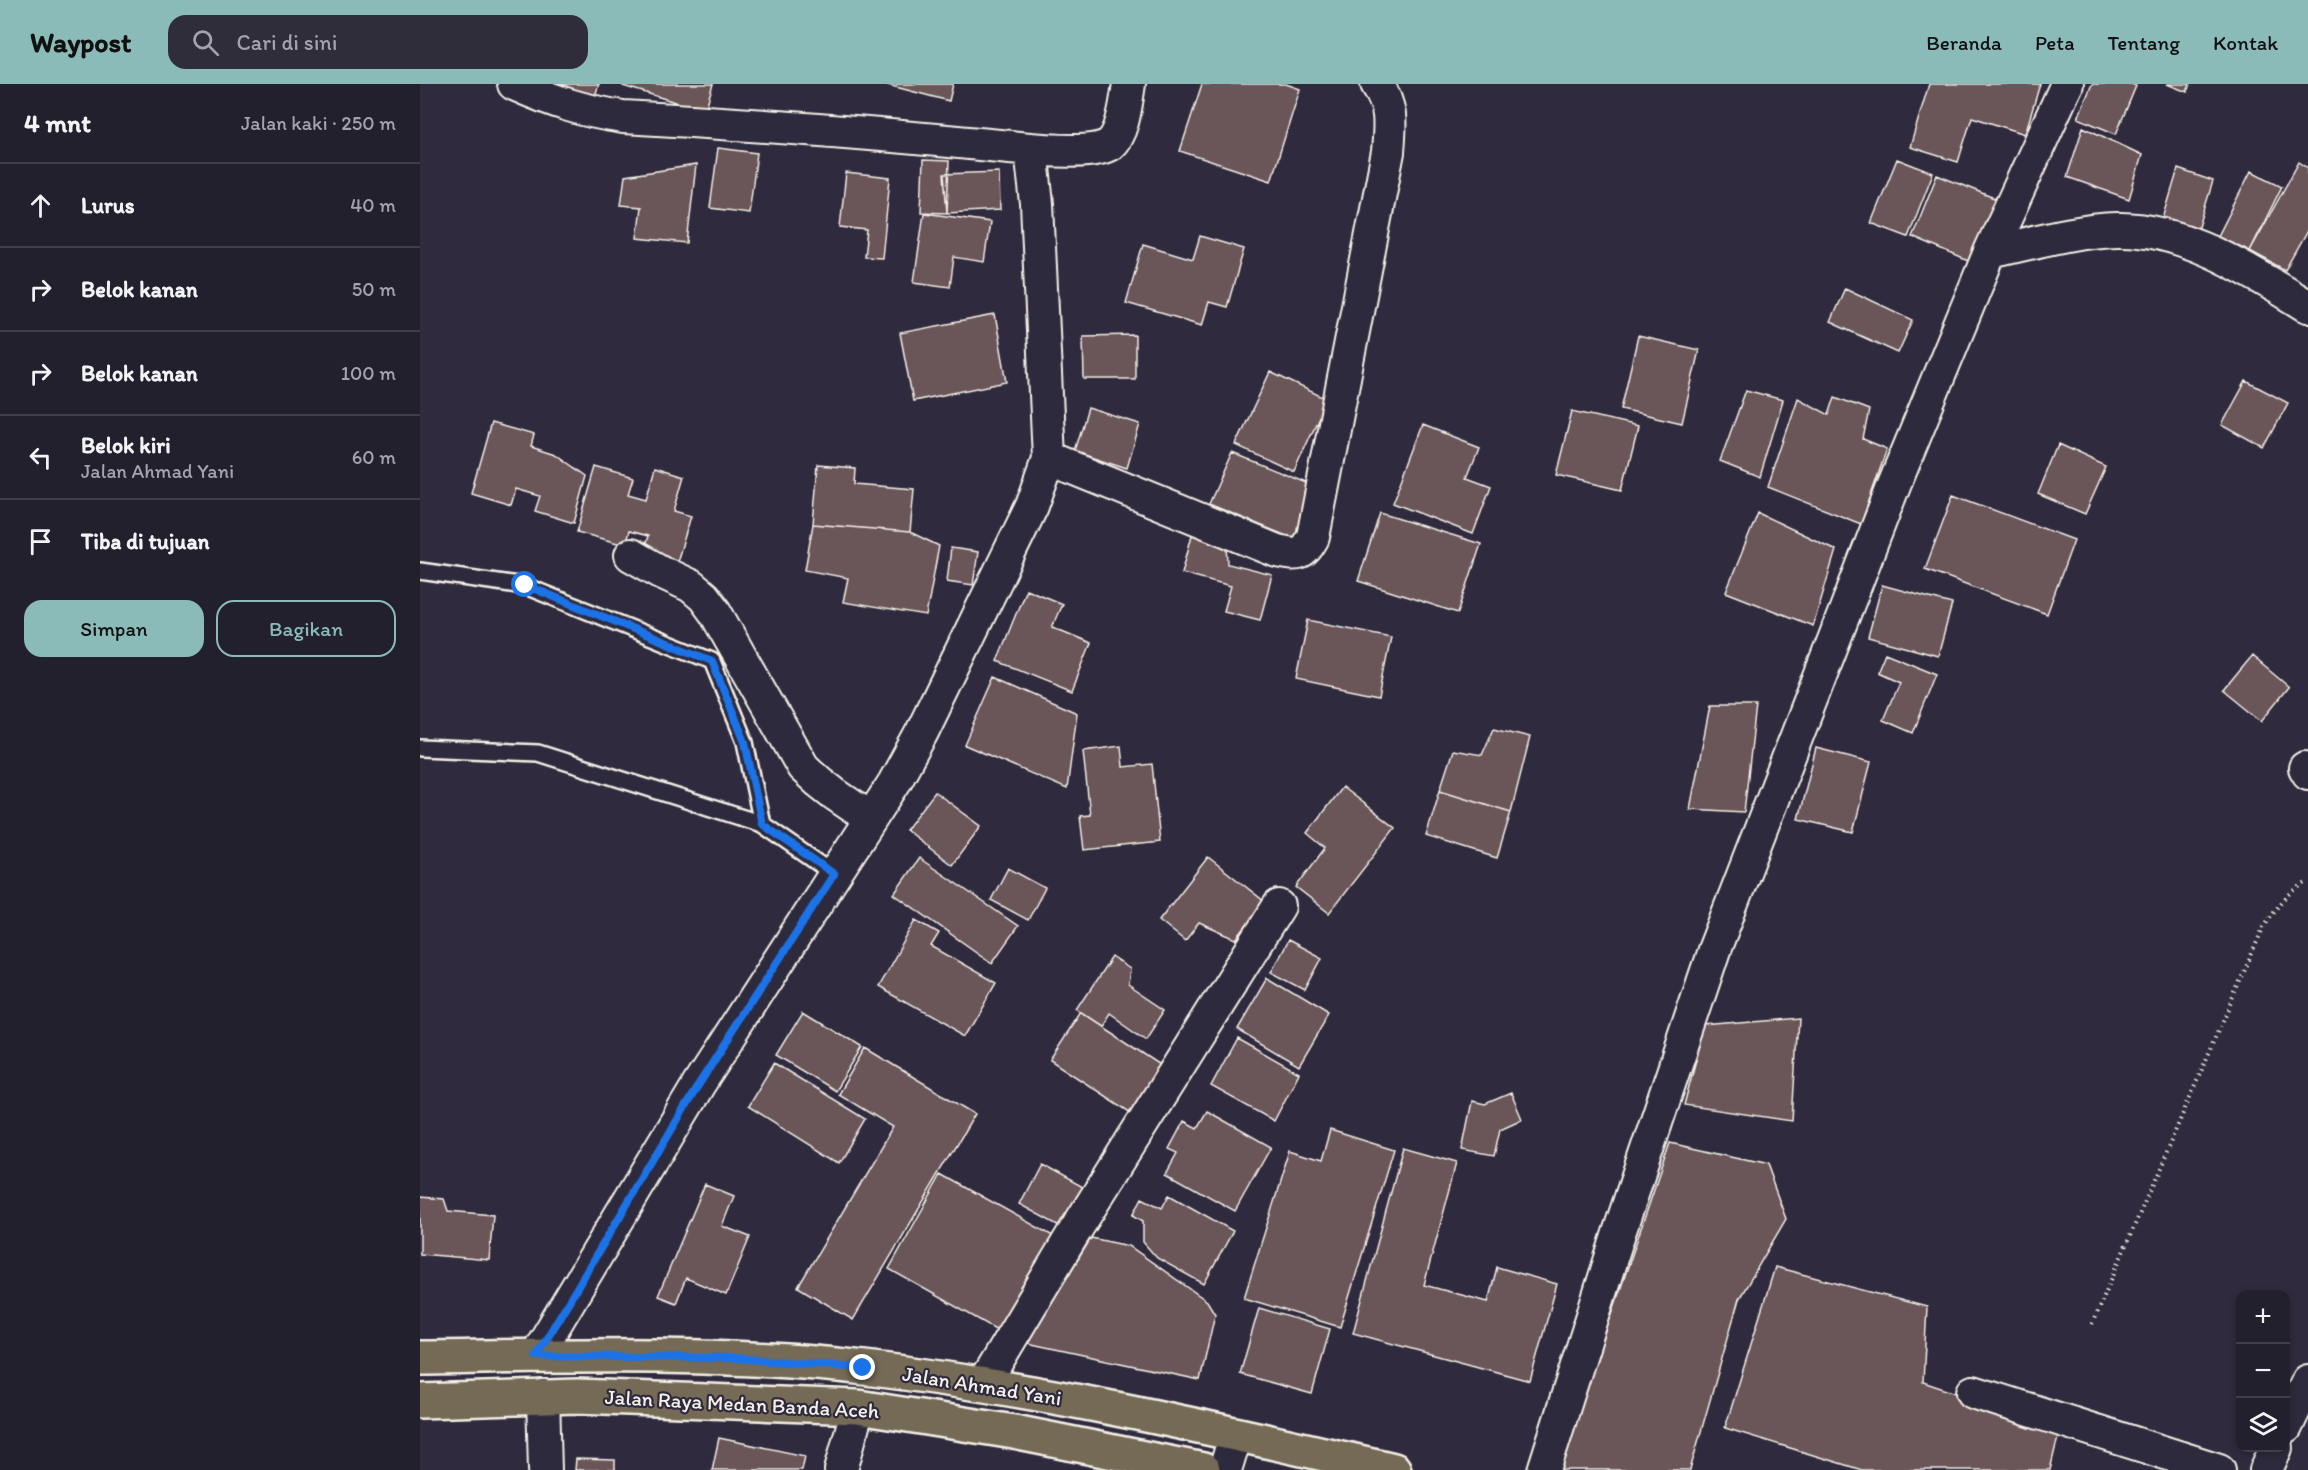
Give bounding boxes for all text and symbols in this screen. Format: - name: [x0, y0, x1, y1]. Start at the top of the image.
- search box: [168, 15, 588, 69]
- text: Waypost: [30, 25, 132, 59]
- icon: search: [189, 26, 222, 59]
- text: Cari di sini: [237, 29, 337, 56]
- text: Beranda: [1926, 30, 2002, 55]
- text: Peta: [2035, 30, 2075, 55]
- text: Tentang: [2108, 30, 2180, 55]
- text: Kontak: [2213, 30, 2278, 55]
- text: 4 mnt: [24, 107, 91, 139]
- text: Jalan kaki · 250 m: [241, 111, 396, 135]
- icon: ahead: [24, 189, 57, 222]
- text: Lurus: [81, 192, 135, 219]
- text: 40 m: [350, 193, 396, 217]
- icon: right: [24, 273, 57, 306]
- text: Belok kanan: [81, 276, 198, 303]
- text: 50 m: [352, 277, 396, 301]
- icon: right: [24, 357, 57, 390]
- text: Belok kanan: [81, 360, 198, 387]
- text: 100 m: [341, 361, 396, 385]
- text: Belok kiri: [81, 432, 171, 459]
- icon: left: [24, 441, 57, 474]
- text: 60 m: [352, 445, 396, 469]
- text: Jalan Ahmad Yani: [81, 459, 234, 483]
- icon: arrive: [24, 525, 57, 558]
- text: Tiba di tujuan: [81, 528, 210, 555]
- route start: [511, 571, 537, 597]
- button: Simpan: [24, 600, 204, 657]
- button: Bagikan: [216, 600, 396, 657]
- map controls: [2236, 1290, 2290, 1452]
- button: +: [2236, 1290, 2290, 1344]
- button: −: [2236, 1344, 2290, 1398]
- route end: [849, 1354, 875, 1380]
- street label: Jalan Ahmad Yani: [901, 1361, 1063, 1410]
- street label: Jalan Raya Medan Banda Aceh: [604, 1384, 880, 1423]
- button: layers: [2236, 1398, 2290, 1452]

